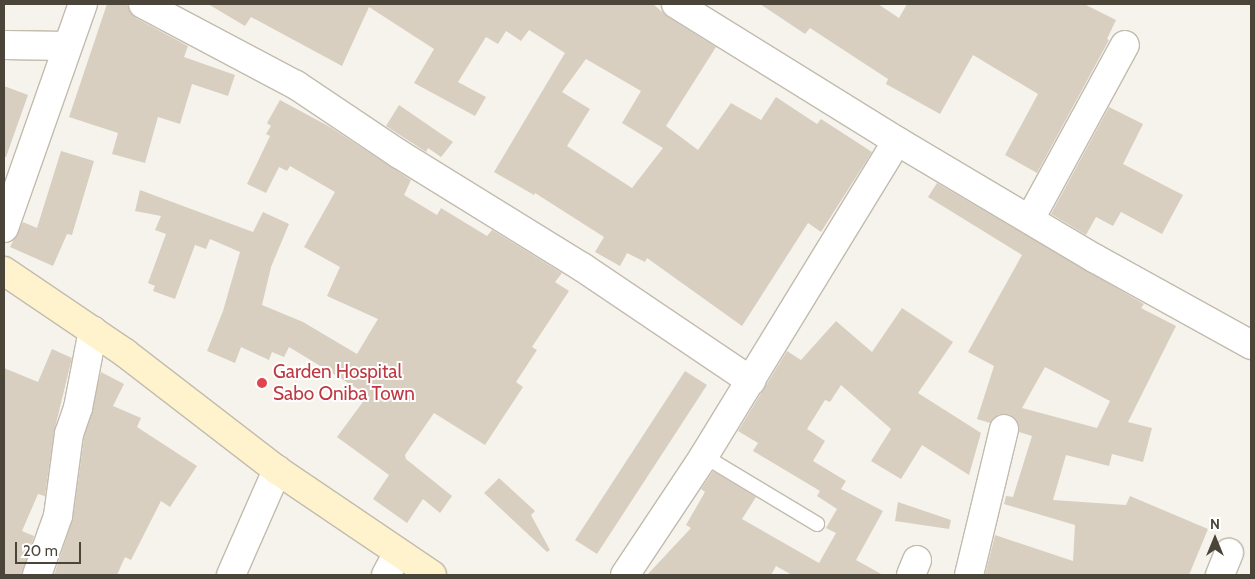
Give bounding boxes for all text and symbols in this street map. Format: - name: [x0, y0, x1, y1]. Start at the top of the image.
- place label: Garden Hospital Sabo Oniba Town: [273, 361, 415, 405]
- marker: Garden Hospital Sabo Oniba Town: [255, 376, 269, 390]
- north arrow: [1190, 514, 1240, 564]
- text: N: [1210, 515, 1220, 533]
- scale bar: [18, 532, 84, 564]
- text: 20 m: [23, 542, 58, 560]

